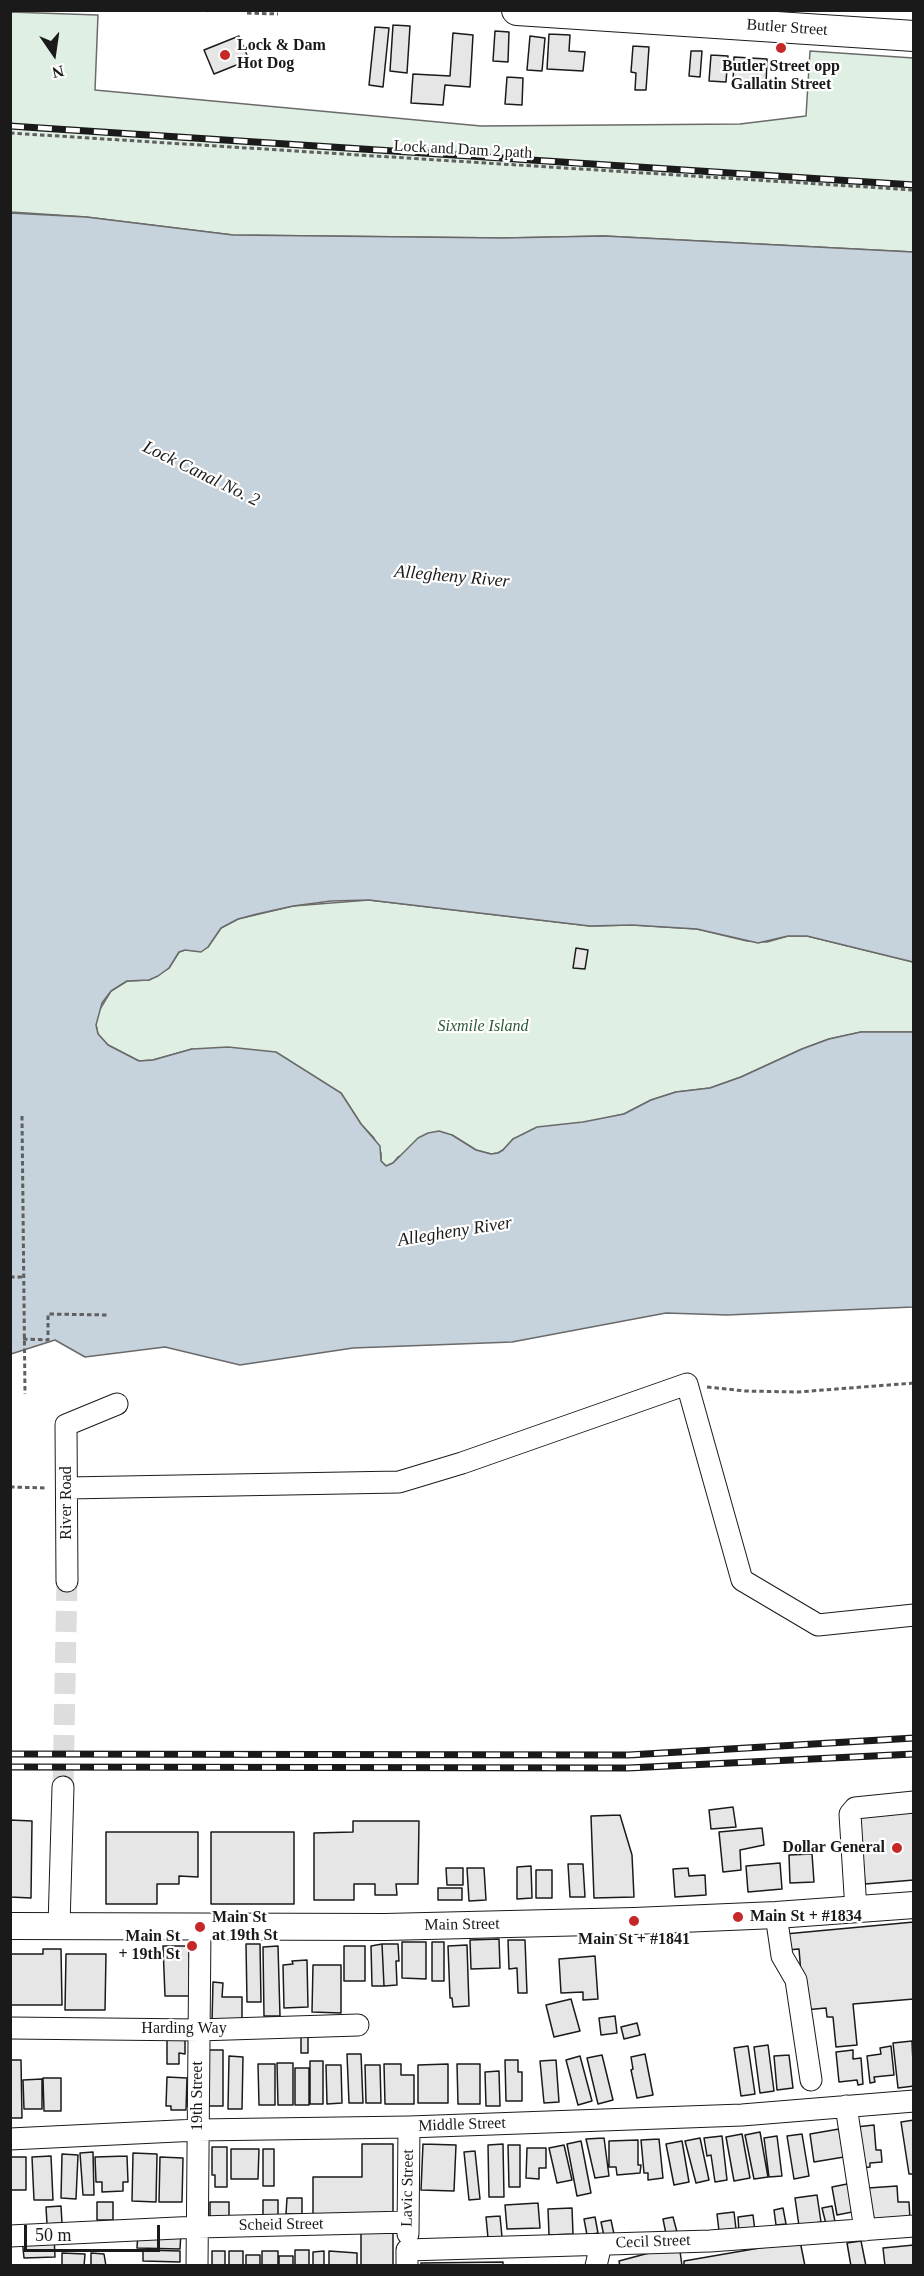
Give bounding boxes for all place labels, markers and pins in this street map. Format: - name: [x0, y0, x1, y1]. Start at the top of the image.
- place label: Lock & Dam Hot Dog: [237, 36, 326, 74]
- marker: Butler Street opp Gallatin Street: [774, 41, 788, 55]
- marker: Lock & Dam Hot Dog: [218, 48, 232, 62]
- place label: Butler Street opp Gallatin Street: [722, 57, 840, 95]
- place label: Dollar General: [782, 1838, 885, 1858]
- marker: Dollar General: [890, 1841, 904, 1855]
- place label: Main St + #1834: [750, 1907, 862, 1927]
- place label: Main St at 19th St: [212, 1908, 278, 1946]
- marker: Main St + #1834: [731, 1910, 745, 1924]
- marker: Main St + #1841: [627, 1914, 641, 1928]
- marker: Main St at 19th St: [193, 1920, 207, 1934]
- place label: Main St + 19th St: [118, 1927, 180, 1965]
- place label: Main St + #1841: [578, 1930, 690, 1950]
- marker: Main St + 19th St: [185, 1939, 199, 1953]

